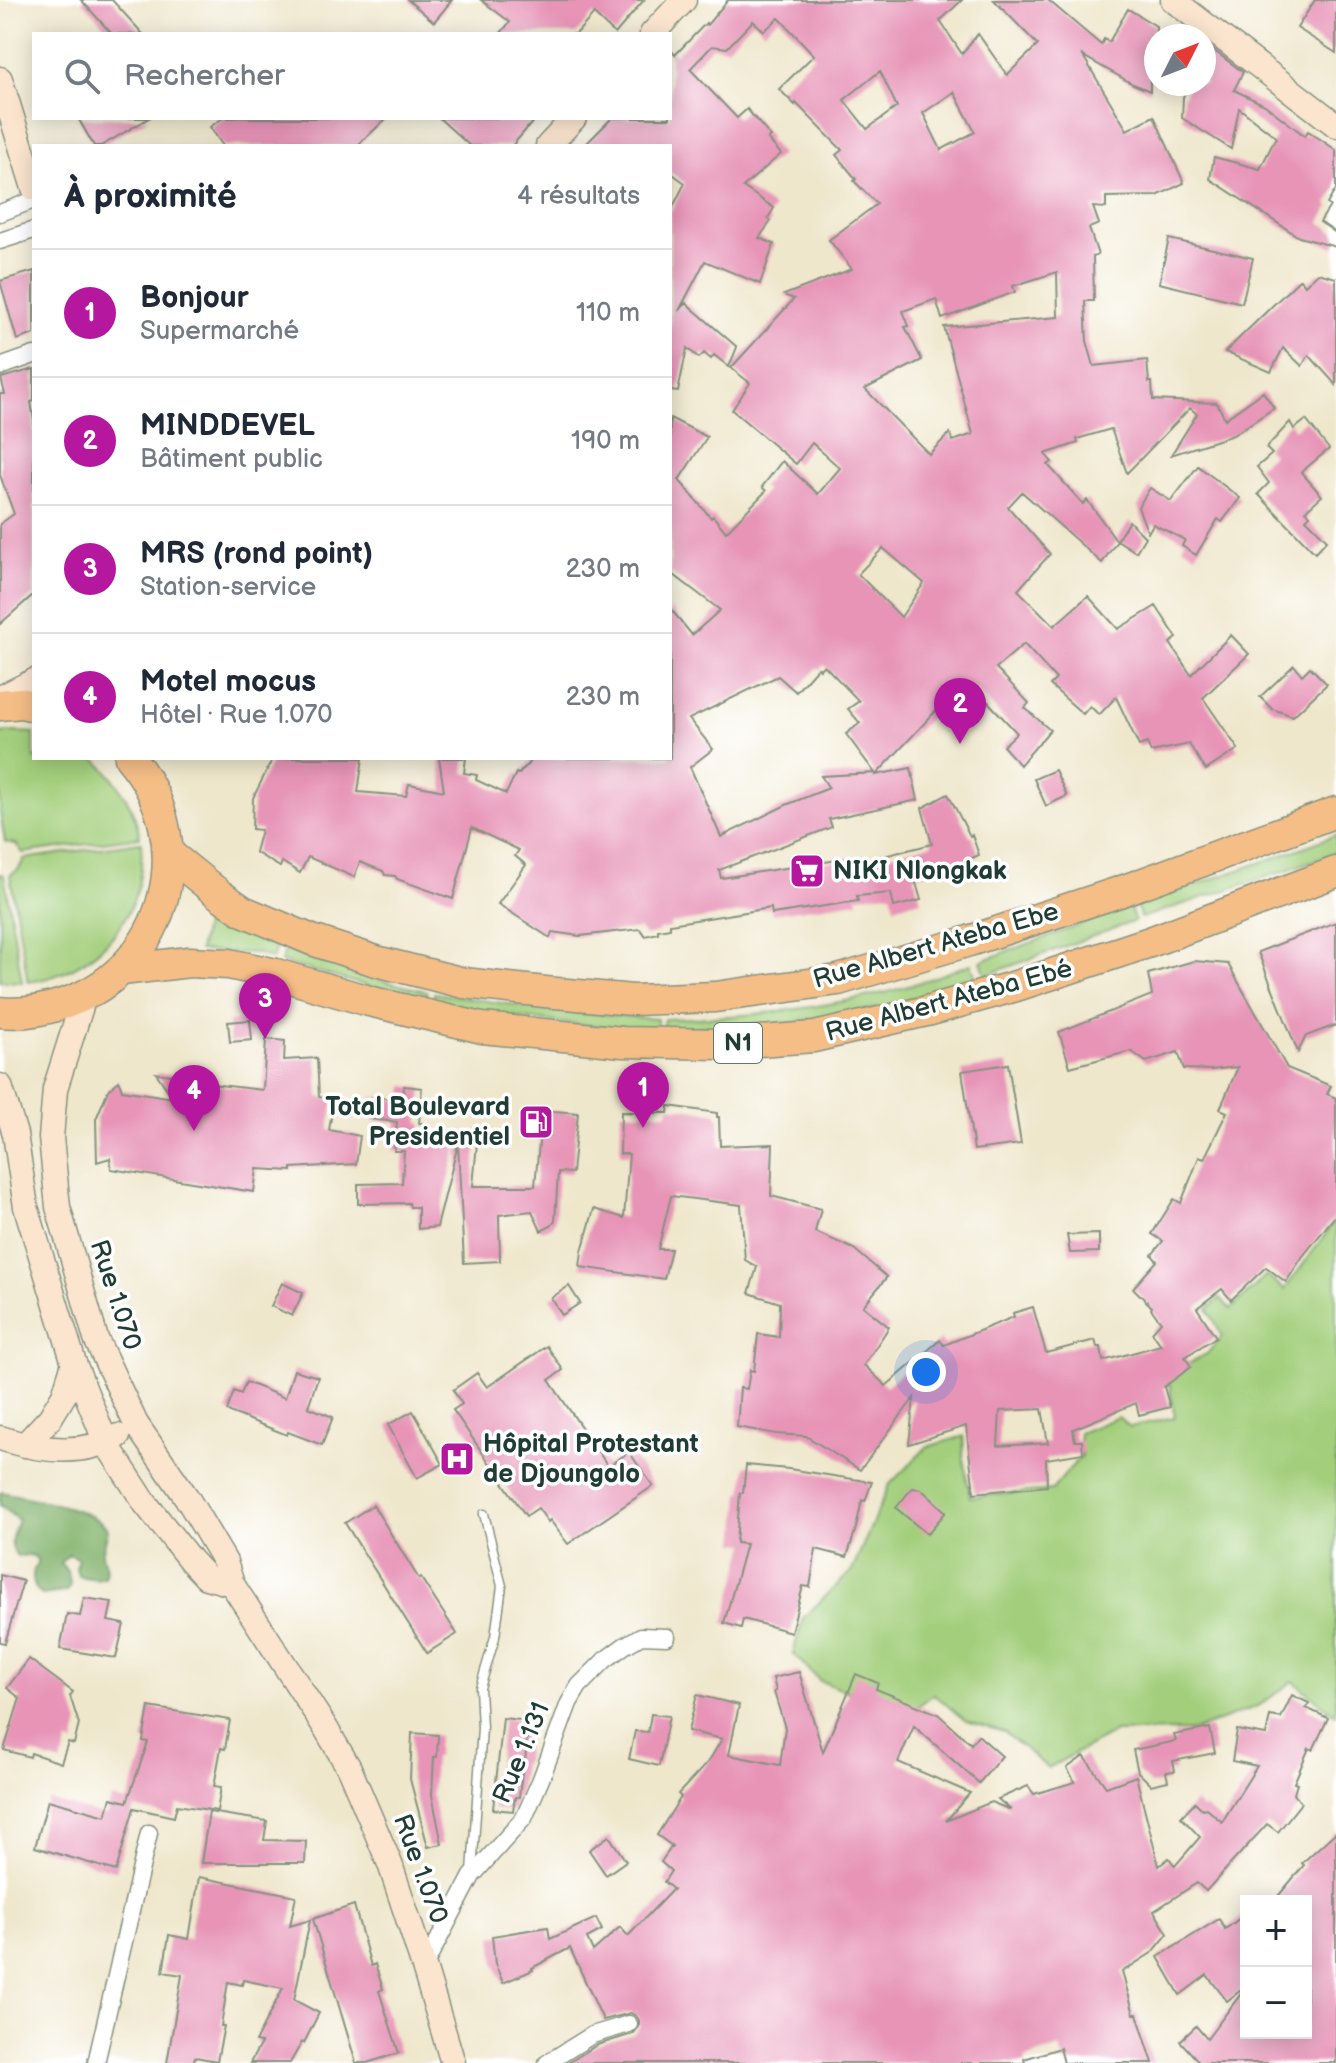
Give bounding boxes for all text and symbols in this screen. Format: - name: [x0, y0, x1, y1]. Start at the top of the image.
- north arrow: [1144, 24, 1216, 96]
- search box: [32, 32, 672, 120]
- icon: search: [60, 54, 104, 98]
- text: Rechercher: [124, 58, 285, 94]
- text: À proximité: [64, 176, 237, 217]
- text: 4 résultats: [517, 181, 640, 212]
- text: Bonjour: [140, 280, 249, 316]
- text: 1: [85, 298, 95, 329]
- text: 110 m: [576, 298, 640, 329]
- text: Supermarché: [140, 316, 299, 347]
- text: MINDDEVEL: [140, 408, 315, 444]
- text: 2: [82, 426, 98, 457]
- text: 190 m: [571, 426, 640, 457]
- text: Bâtiment public: [140, 444, 323, 475]
- text: MRS (rond point): [140, 536, 373, 572]
- text: 3: [82, 554, 98, 585]
- text: 230 m: [565, 554, 640, 585]
- text: Station-service: [140, 572, 316, 603]
- text: Motel mocus: [140, 664, 316, 700]
- pin: 2: [934, 678, 986, 744]
- text: 4: [82, 682, 98, 713]
- text: 230 m: [565, 682, 640, 713]
- text: Hôtel · Rue 1.070: [140, 700, 333, 731]
- supermarket icon: NIKI Nlongkak: [788, 852, 826, 890]
- place label: NIKI Nlongkak: [833, 856, 1007, 887]
- street label: Rue Albert Ateba Ebe: [810, 896, 1062, 996]
- street label: Rue Albert Ateba Ebé: [822, 953, 1076, 1049]
- pin: 3: [239, 973, 291, 1039]
- road number: N1: [714, 1023, 762, 1063]
- pin: 1: [617, 1062, 669, 1128]
- pin: 4: [168, 1065, 220, 1131]
- place label: Total Boulevard Presidentiel: [326, 1092, 510, 1153]
- fuel station icon: Total Boulevard Presidentiel: [517, 1103, 555, 1141]
- street label: Rue 1.070: [83, 1236, 147, 1354]
- your location: [906, 1352, 946, 1392]
- place label: Hôpital Protestant de Djoungolo: [483, 1429, 699, 1490]
- hospital icon: Hôpital Protestant de Djoungolo: [438, 1440, 476, 1478]
- street label: Rue 1.131: [487, 1698, 557, 1808]
- street label: Rue 1.070: [386, 1810, 454, 1928]
- map controls: [1240, 1895, 1312, 2039]
- button: +: [1240, 1895, 1312, 1967]
- button: −: [1240, 1967, 1312, 2039]

